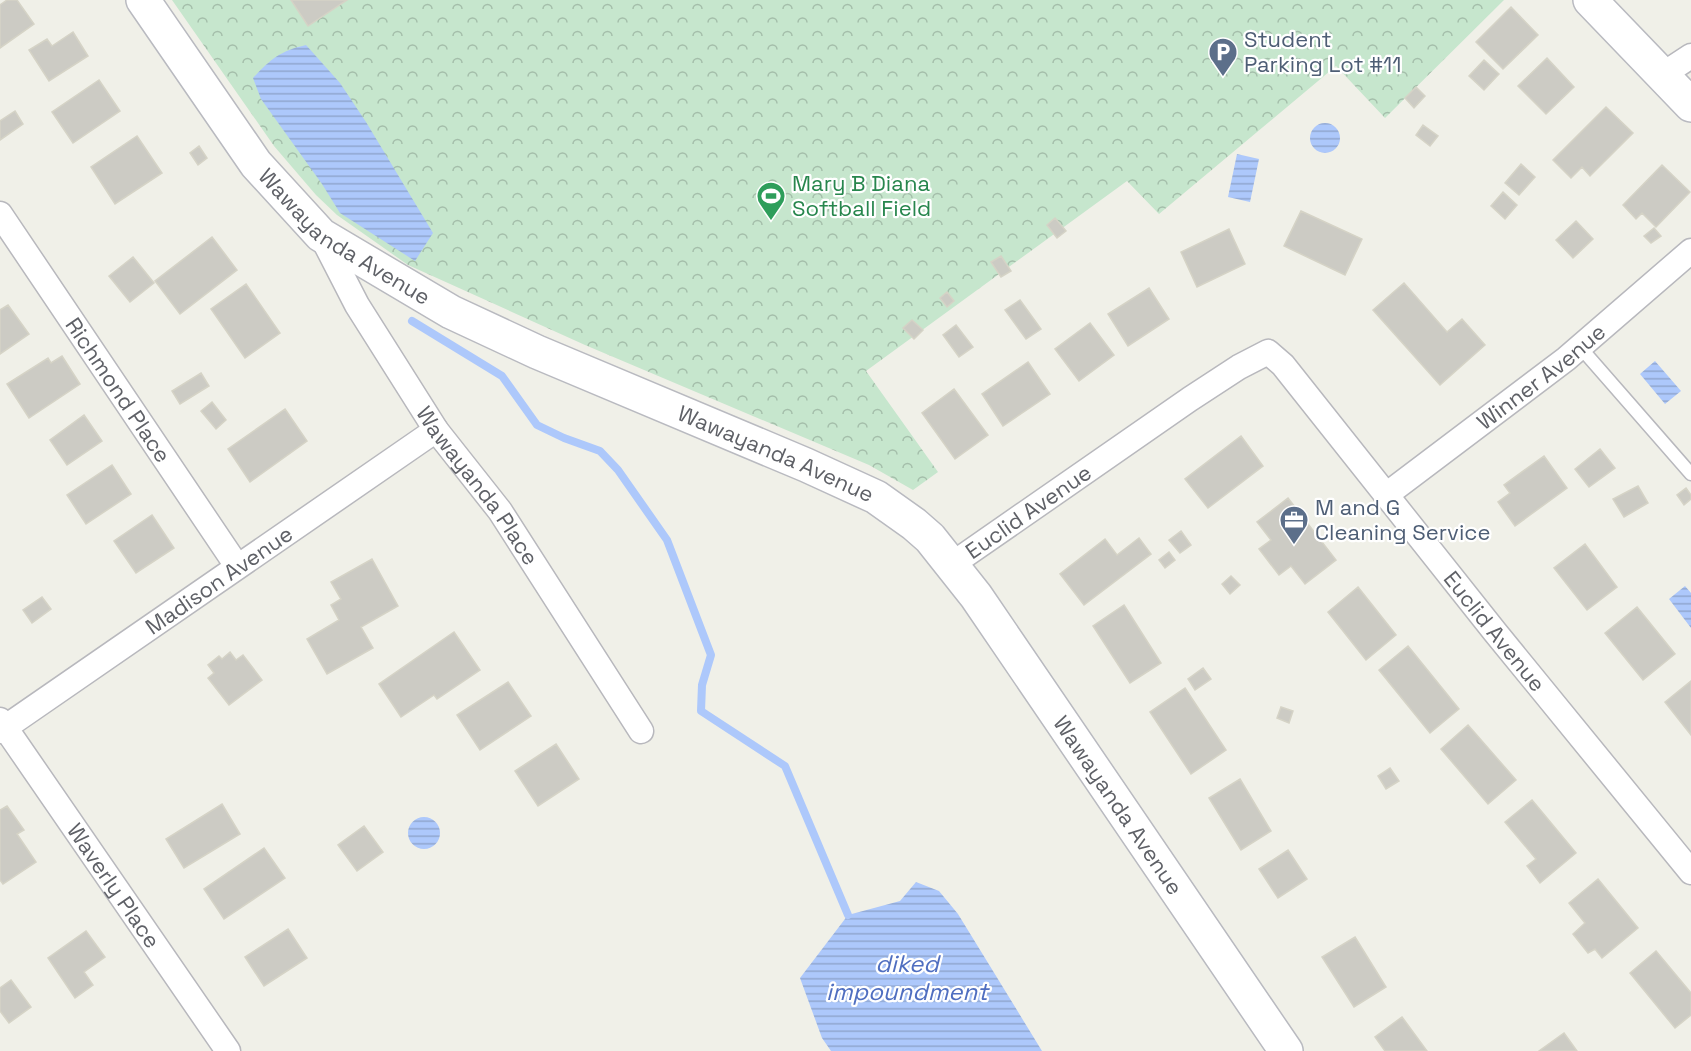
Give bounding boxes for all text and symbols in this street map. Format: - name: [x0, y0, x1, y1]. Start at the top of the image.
- place label: Student Parking Lot #11: [1244, 25, 1402, 78]
- parking icon: Student Parking Lot #11: [1207, 36, 1239, 78]
- street label: Wawayanda Avenue: [253, 162, 436, 311]
- place label: Mary B Diana Softball Field: [792, 169, 931, 222]
- sports icon: Mary B Diana Softball Field: [755, 180, 787, 222]
- street label: Richmond Place: [60, 312, 177, 468]
- street label: Winner Avenue: [1471, 317, 1611, 436]
- street label: Wawayanda Avenue: [674, 399, 878, 508]
- street label: Wawayanda Place: [410, 401, 545, 570]
- street label: Euclid Avenue: [960, 458, 1097, 565]
- place label: M and G Cleaning Service: [1315, 493, 1491, 546]
- office icon: M and G Cleaning Service: [1278, 504, 1310, 546]
- street label: Madison Avenue: [140, 519, 298, 640]
- street label: Euclid Avenue: [1438, 565, 1552, 697]
- street label: Wawayanda Avenue: [1048, 710, 1189, 900]
- street label: Waverly Place: [61, 818, 167, 953]
- water label: diked impoundment: [826, 948, 990, 1007]

